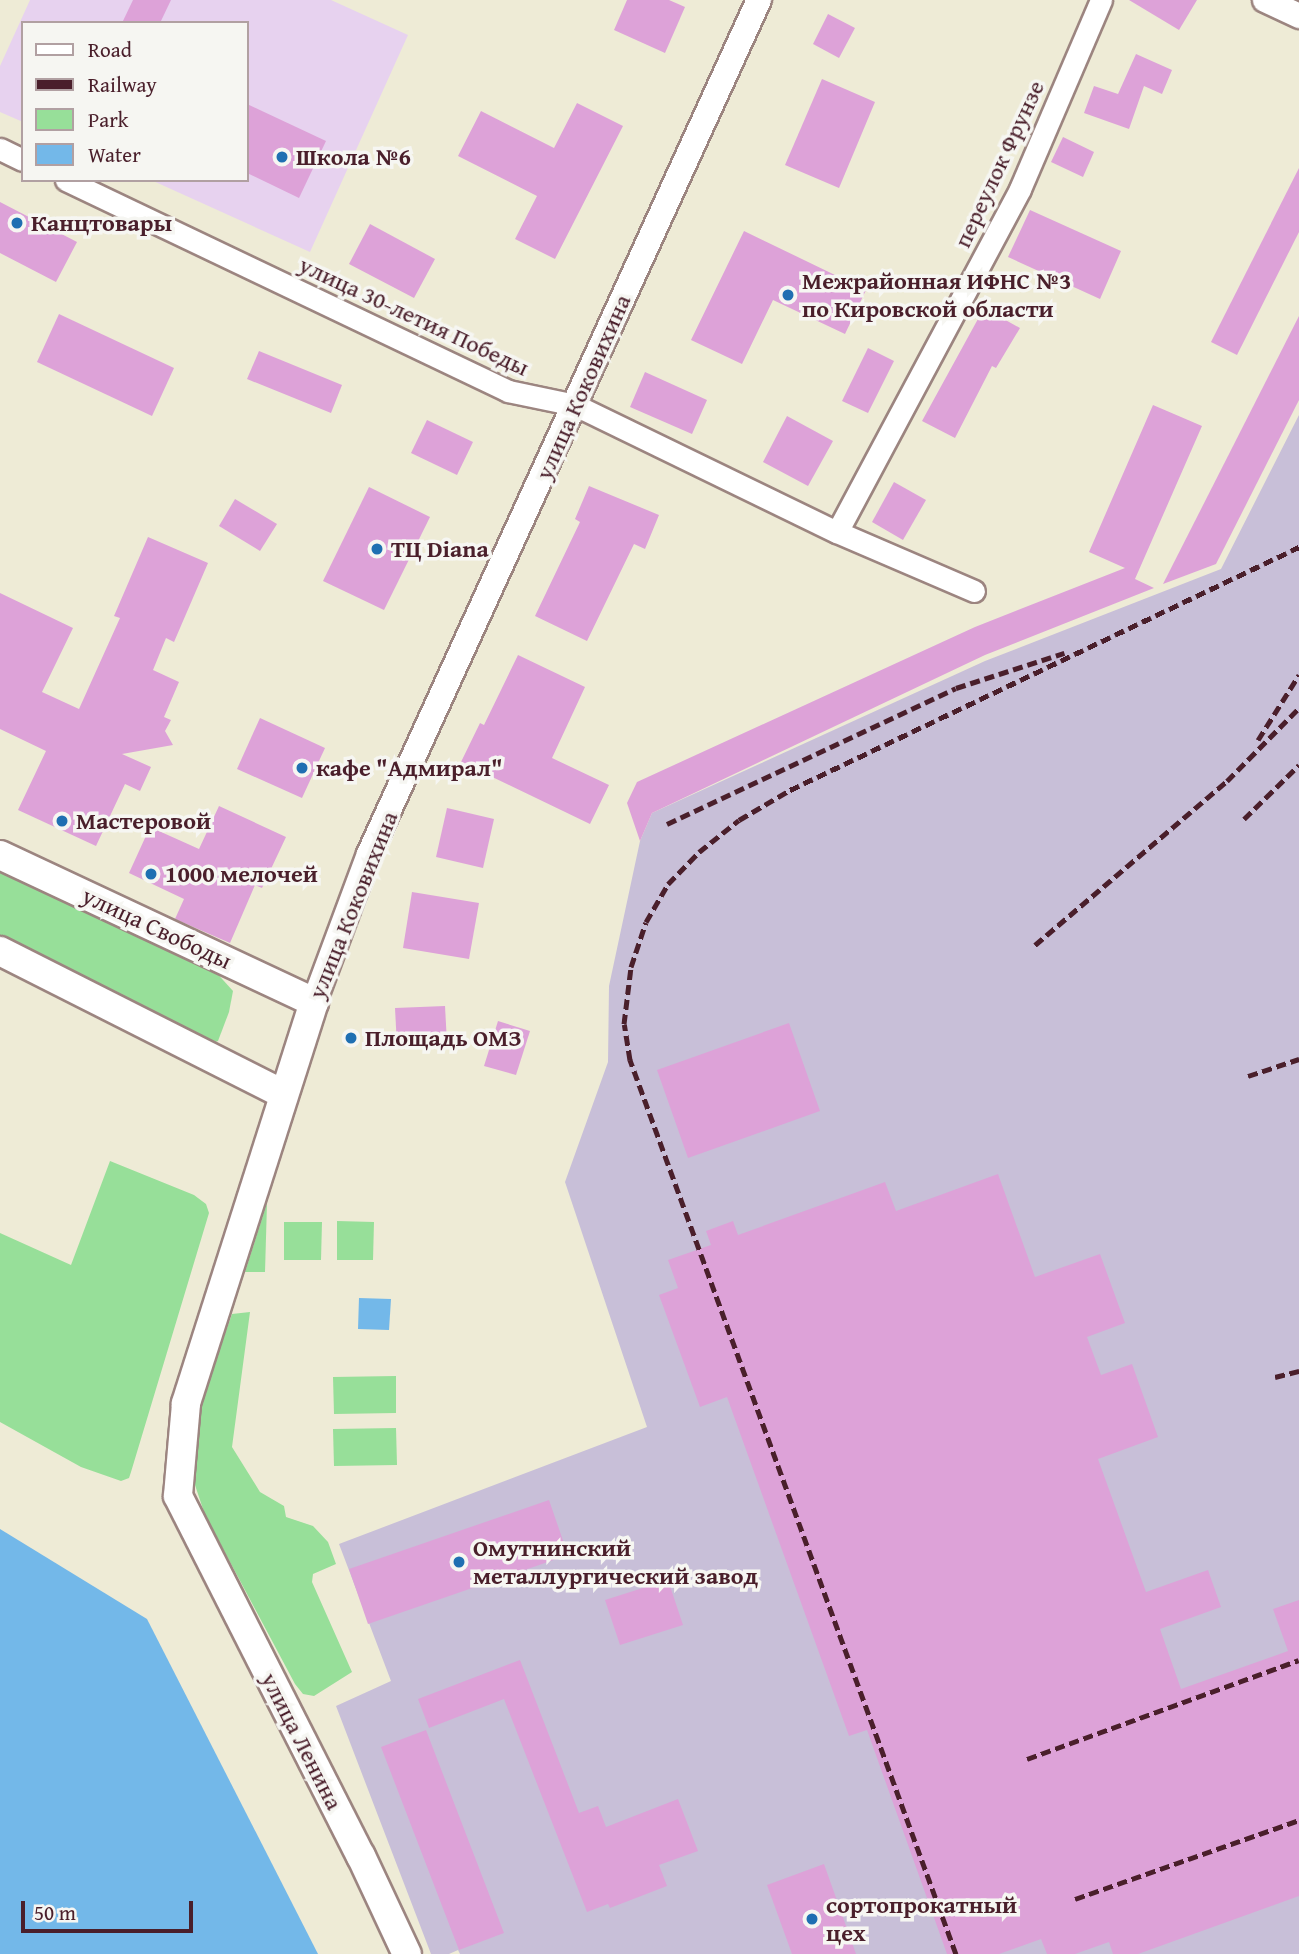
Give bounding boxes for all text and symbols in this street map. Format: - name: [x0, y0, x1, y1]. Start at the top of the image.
- legend: [21, 21, 248, 182]
- text: Road: [88, 34, 132, 65]
- text: Railway: [88, 69, 157, 100]
- street label: переулок Фрунзе: [948, 76, 1050, 252]
- text: Park: [88, 104, 129, 135]
- text: Water: [88, 139, 141, 170]
- place label: Школа №6: [296, 143, 411, 171]
- marker: Школа №6: [274, 149, 290, 165]
- place label: Канцтовары: [31, 209, 172, 237]
- marker: Канцтовары: [9, 215, 25, 231]
- street label: улица 30-летия Победы: [294, 250, 534, 382]
- place label: Межрайонная ИФНС №3 по Кировской области: [802, 267, 1071, 323]
- marker: Межрайонная ИФНС №3 по Кировской области: [780, 287, 796, 303]
- street label: улица Коковихина: [529, 290, 637, 484]
- place label: ТЦ Diana: [391, 535, 489, 563]
- marker: ТЦ Diana: [369, 541, 385, 557]
- place label: кафе "Адмирал": [316, 754, 502, 782]
- marker: кафе "Адмирал": [294, 760, 310, 776]
- place label: Мастеровой: [76, 807, 211, 835]
- street label: улица Коковихина: [302, 807, 404, 1003]
- marker: Мастеровой: [54, 813, 70, 829]
- place label: 1000 мелочей: [165, 860, 318, 888]
- marker: 1000 мелочей: [143, 866, 159, 882]
- street label: улица Свободы: [78, 881, 236, 975]
- place label: Площадь ОМЗ: [365, 1024, 522, 1052]
- marker: Площадь ОМЗ: [343, 1030, 359, 1046]
- place label: Омутнинский металлургический завод: [473, 1534, 758, 1590]
- marker: Омутнинский металлургический завод: [451, 1554, 467, 1570]
- street label: улица Ленина: [255, 1668, 349, 1814]
- scale bar: [24, 1888, 196, 1932]
- place label: сортопрокатный цех: [826, 1891, 1017, 1947]
- text: 50 m: [34, 1897, 76, 1928]
- marker: сортопрокатный цех: [804, 1911, 820, 1927]

